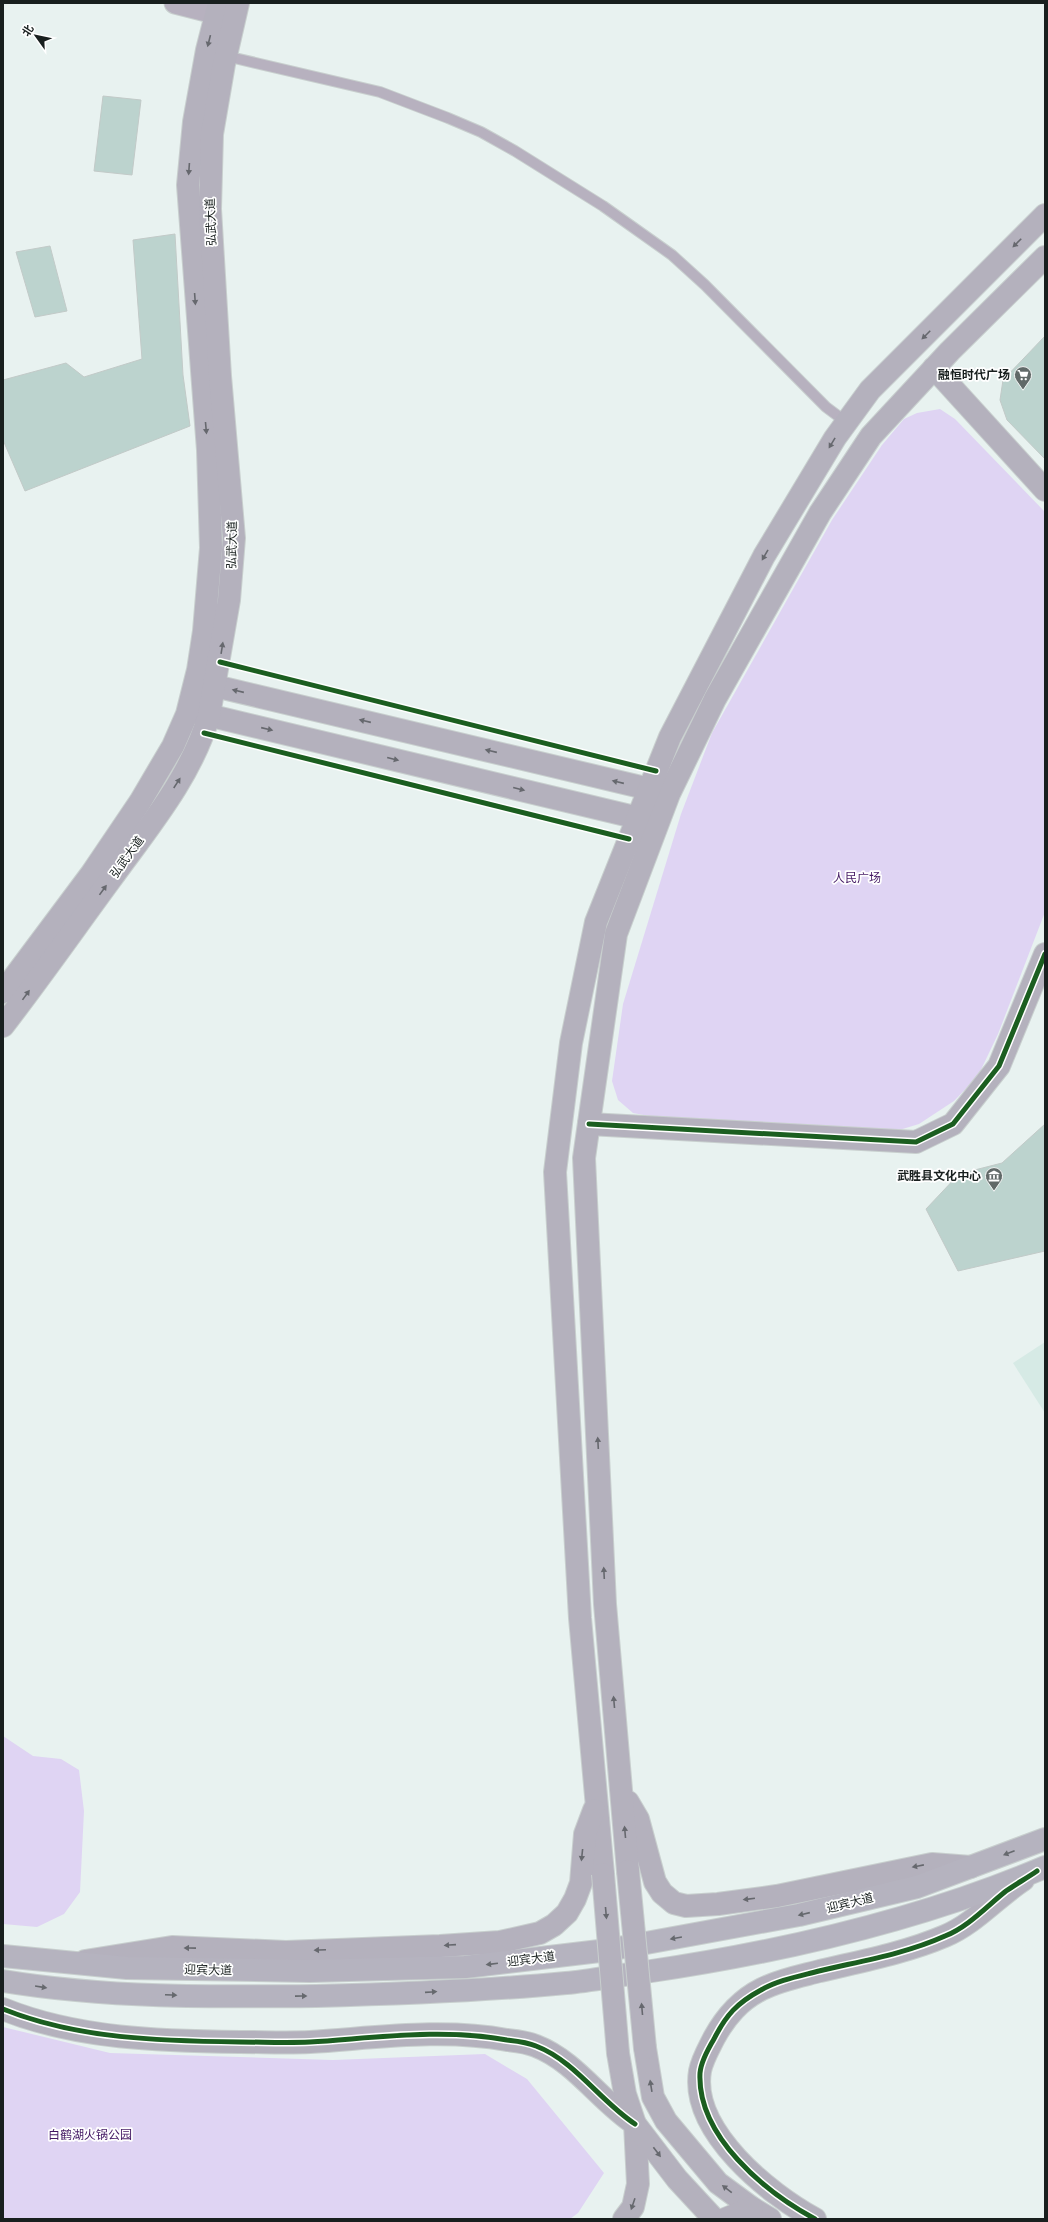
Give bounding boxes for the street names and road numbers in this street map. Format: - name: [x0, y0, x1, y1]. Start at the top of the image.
- street label: 弘武大道: [203, 198, 219, 246]
- street label: 弘武大道: [225, 521, 239, 569]
- street label: 弘武大道: [107, 833, 147, 881]
- street label: 迎宾大道: [825, 1890, 875, 1916]
- street label: 迎宾大道: [506, 1949, 556, 1969]
- street label: 迎宾大道: [184, 1963, 232, 1977]

